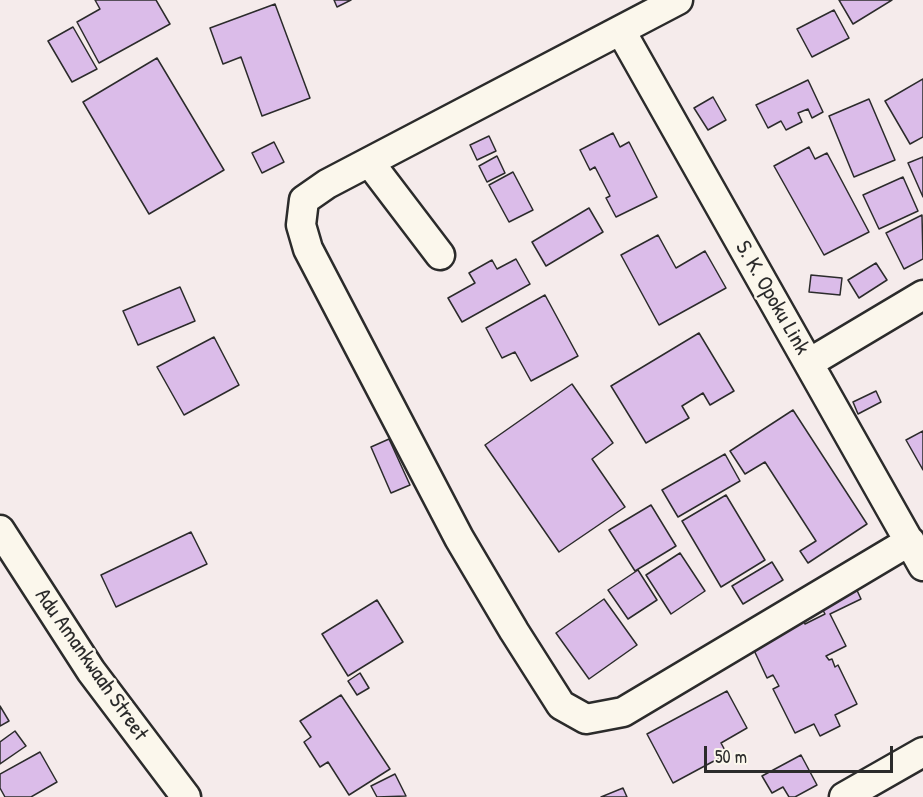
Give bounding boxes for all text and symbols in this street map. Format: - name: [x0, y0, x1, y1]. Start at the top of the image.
- street label: S. K. Opoku Link: [729, 236, 815, 360]
- street label: Adu Amankwaah Street: [29, 584, 153, 746]
- scale bar: [707, 734, 896, 772]
- text: 50 m: [715, 744, 747, 769]

